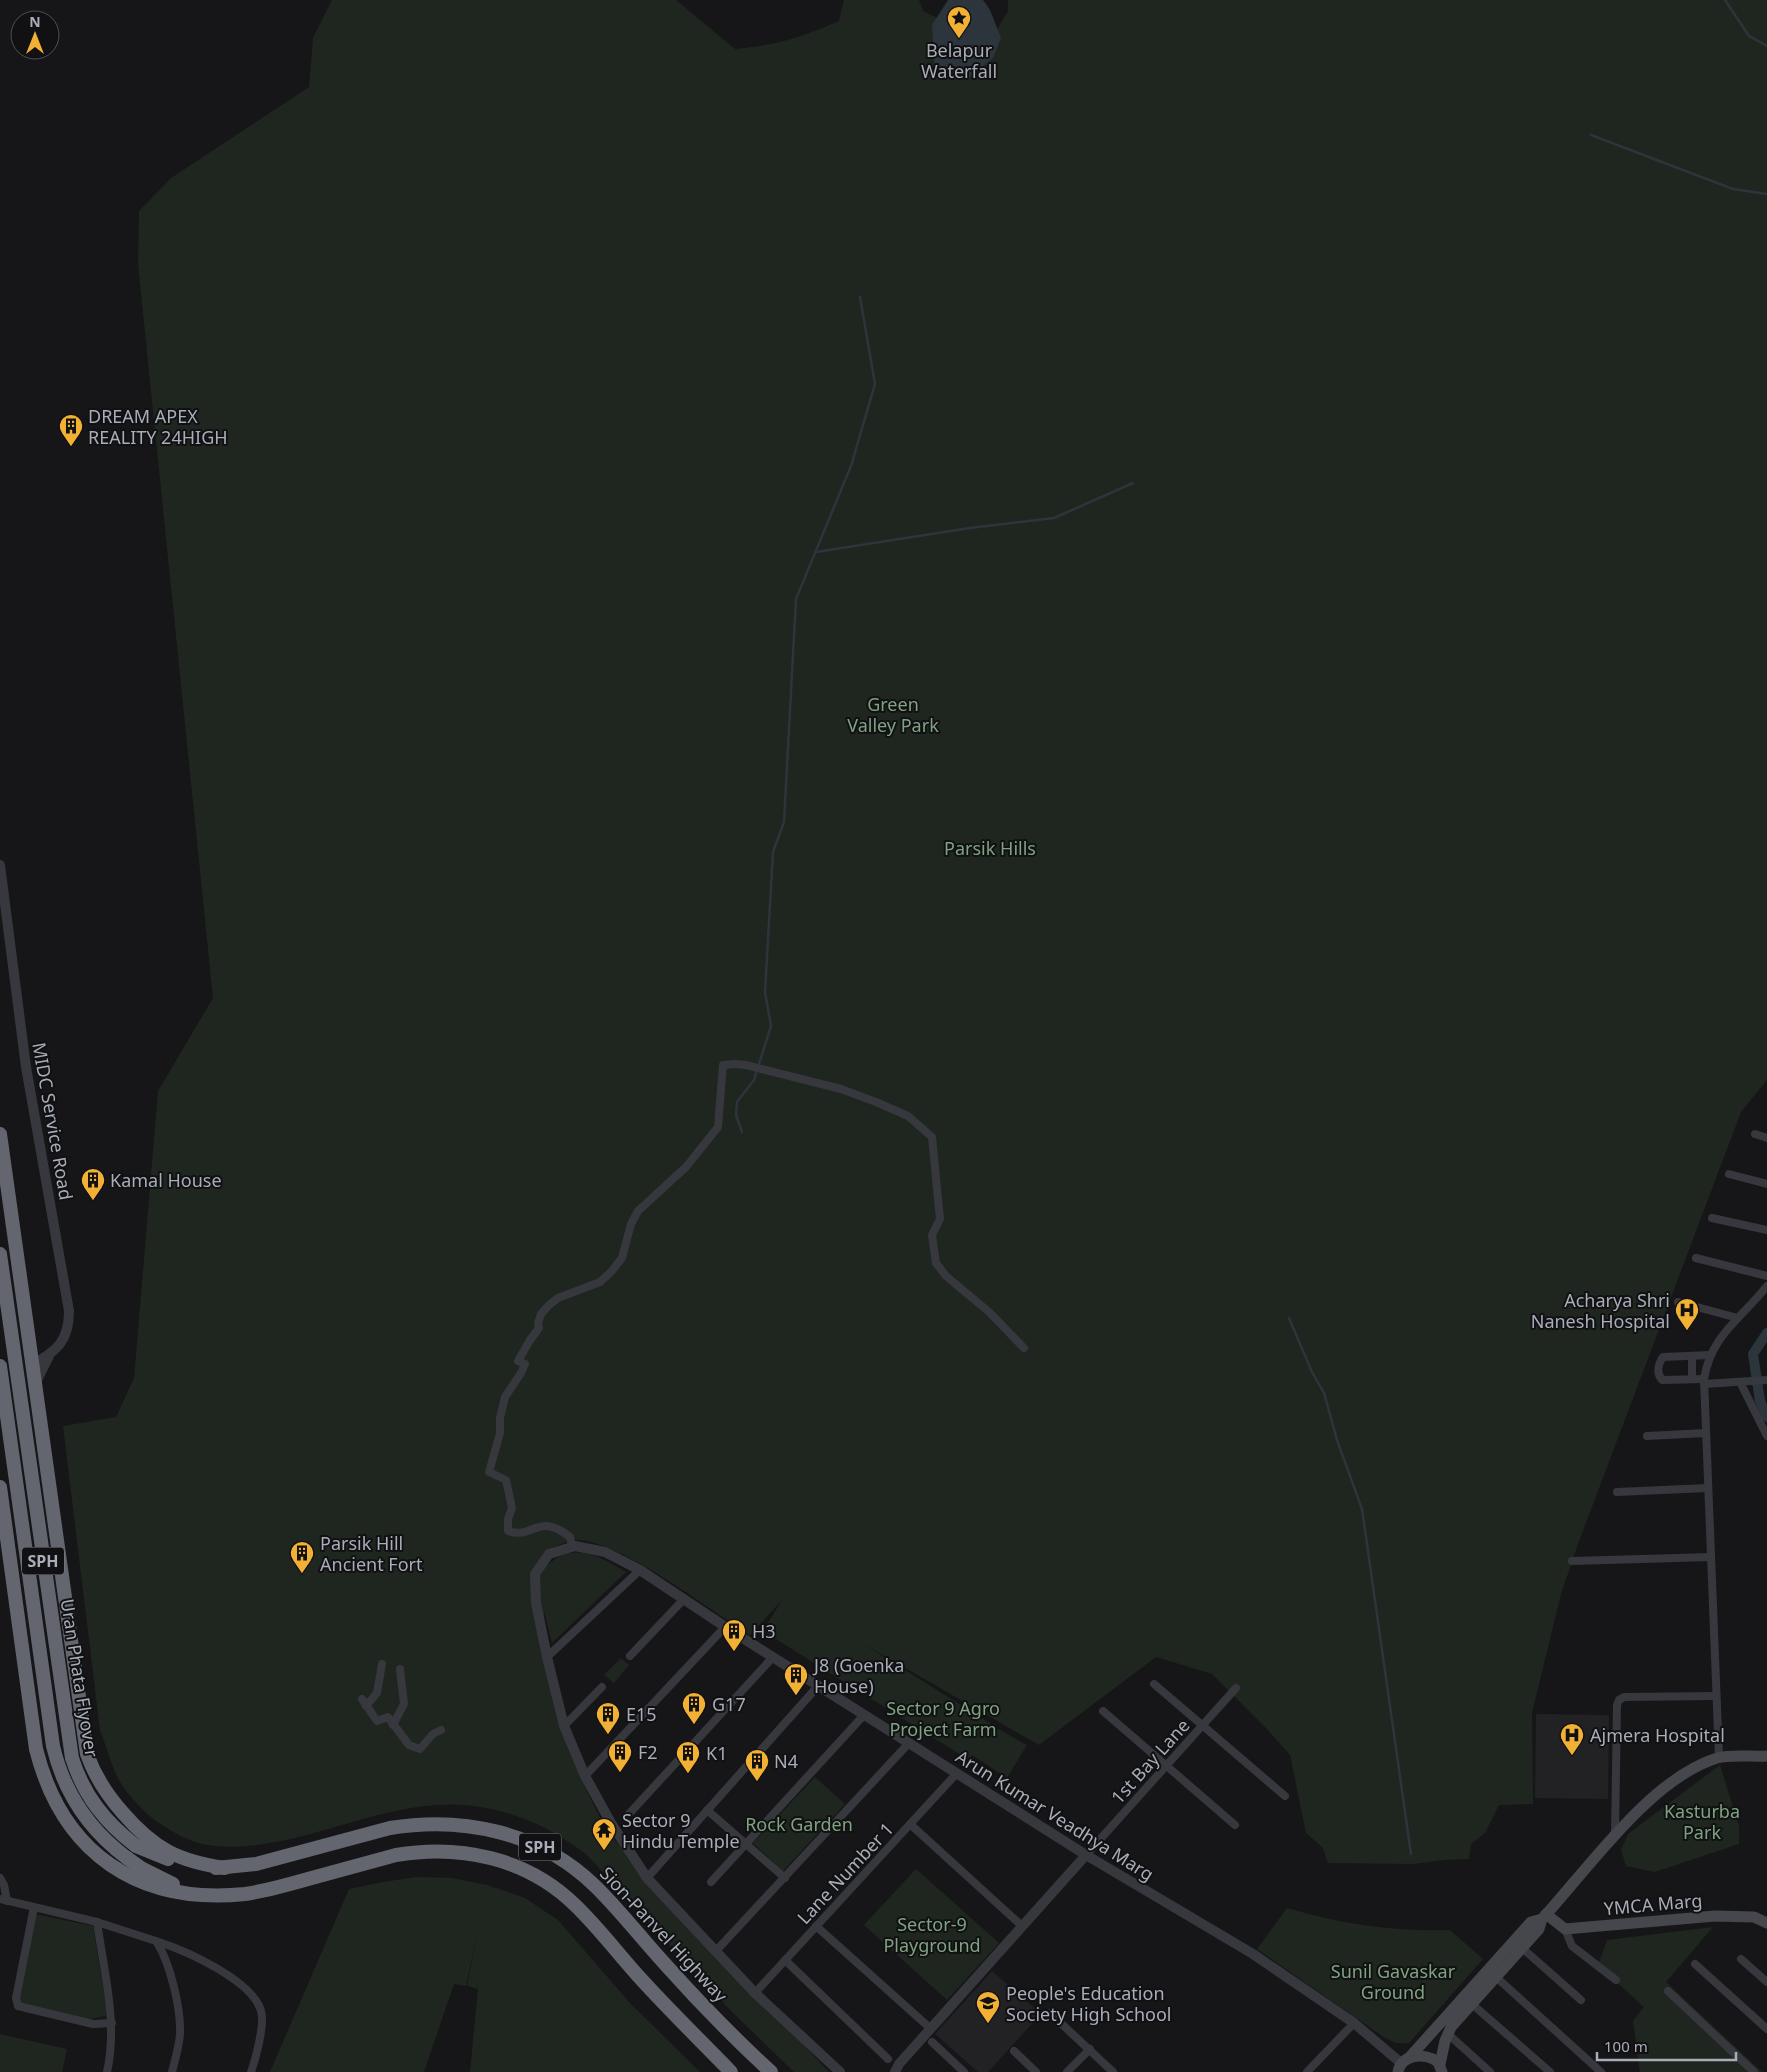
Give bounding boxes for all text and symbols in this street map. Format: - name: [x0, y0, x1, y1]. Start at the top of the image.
- place icon: Belapur Waterfall: [946, 5, 972, 39]
- north arrow: [10, 10, 60, 60]
- text: N: [29, 12, 41, 31]
- place label: Belapur Waterfall: [921, 38, 997, 83]
- place label: DREAM APEX REALITY 24HIGH: [88, 404, 228, 449]
- building icon: DREAM APEX REALITY 24HIGH: [58, 413, 84, 447]
- park label: Green Valley Park: [847, 692, 939, 737]
- park label: Parsik Hills: [944, 836, 1036, 860]
- street label: MIDC Service Road: [27, 1040, 79, 1202]
- building icon: Kamal House: [80, 1167, 106, 1201]
- place label: Kamal House: [110, 1168, 222, 1192]
- place label: Acharya Shri Nanesh Hospital: [1531, 1288, 1670, 1333]
- hospital icon: Acharya Shri Nanesh Hospital: [1674, 1297, 1700, 1331]
- place label: Parsik Hill Ancient Fort: [320, 1531, 423, 1576]
- building icon: Parsik Hill Ancient Fort: [289, 1540, 315, 1574]
- road number: SPH: [22, 1548, 64, 1574]
- street label: Uran Phata Flyover: [56, 1597, 104, 1759]
- building icon: H3: [721, 1618, 747, 1652]
- place label: H3: [752, 1619, 776, 1643]
- place label: J8 (Goenka House): [812, 1653, 904, 1698]
- building icon: J8 (Goenka House): [783, 1662, 809, 1696]
- building icon: G17: [681, 1691, 707, 1725]
- place label: G17: [712, 1692, 746, 1716]
- park label: Sector 9 Agro Project Farm: [886, 1696, 1000, 1741]
- building icon: E15: [595, 1701, 621, 1735]
- place label: E15: [626, 1702, 657, 1726]
- street label: 1st Bay Lane: [1105, 1713, 1195, 1809]
- hospital icon: Ajmera Hospital: [1559, 1722, 1585, 1756]
- place label: Ajmera Hospital: [1590, 1723, 1725, 1747]
- building icon: F2: [607, 1739, 633, 1773]
- place label: F2: [638, 1740, 658, 1764]
- building icon: K1: [675, 1740, 701, 1774]
- place label: K1: [706, 1741, 727, 1765]
- street label: Arun Kumar Veadhya Marg: [952, 1744, 1158, 1886]
- building icon: N4: [744, 1748, 770, 1782]
- place label: N4: [774, 1749, 798, 1773]
- park label: Kasturba Park: [1664, 1799, 1740, 1844]
- place label: Sector 9 Hindu Temple: [622, 1808, 740, 1853]
- park label: Rock Garden: [745, 1812, 853, 1836]
- temple icon: Sector 9 Hindu Temple: [591, 1817, 617, 1851]
- street label: Lane Number 1: [792, 1817, 898, 1929]
- road number: SPH: [519, 1834, 561, 1860]
- street label: Sion-Panvel Highway: [595, 1861, 734, 2007]
- street label: YMCA Marg: [1603, 1888, 1703, 1920]
- park label: Sector-9 Playground: [883, 1912, 981, 1957]
- park label: Sunil Gavaskar Ground: [1331, 1959, 1456, 2004]
- place label: People's Education Society High School: [1006, 1981, 1172, 2026]
- school or university icon: People's Education Society High School: [975, 1990, 1001, 2024]
- scale bar: [1597, 2030, 1736, 2062]
- text: 100 m: [1604, 2036, 1648, 2056]

